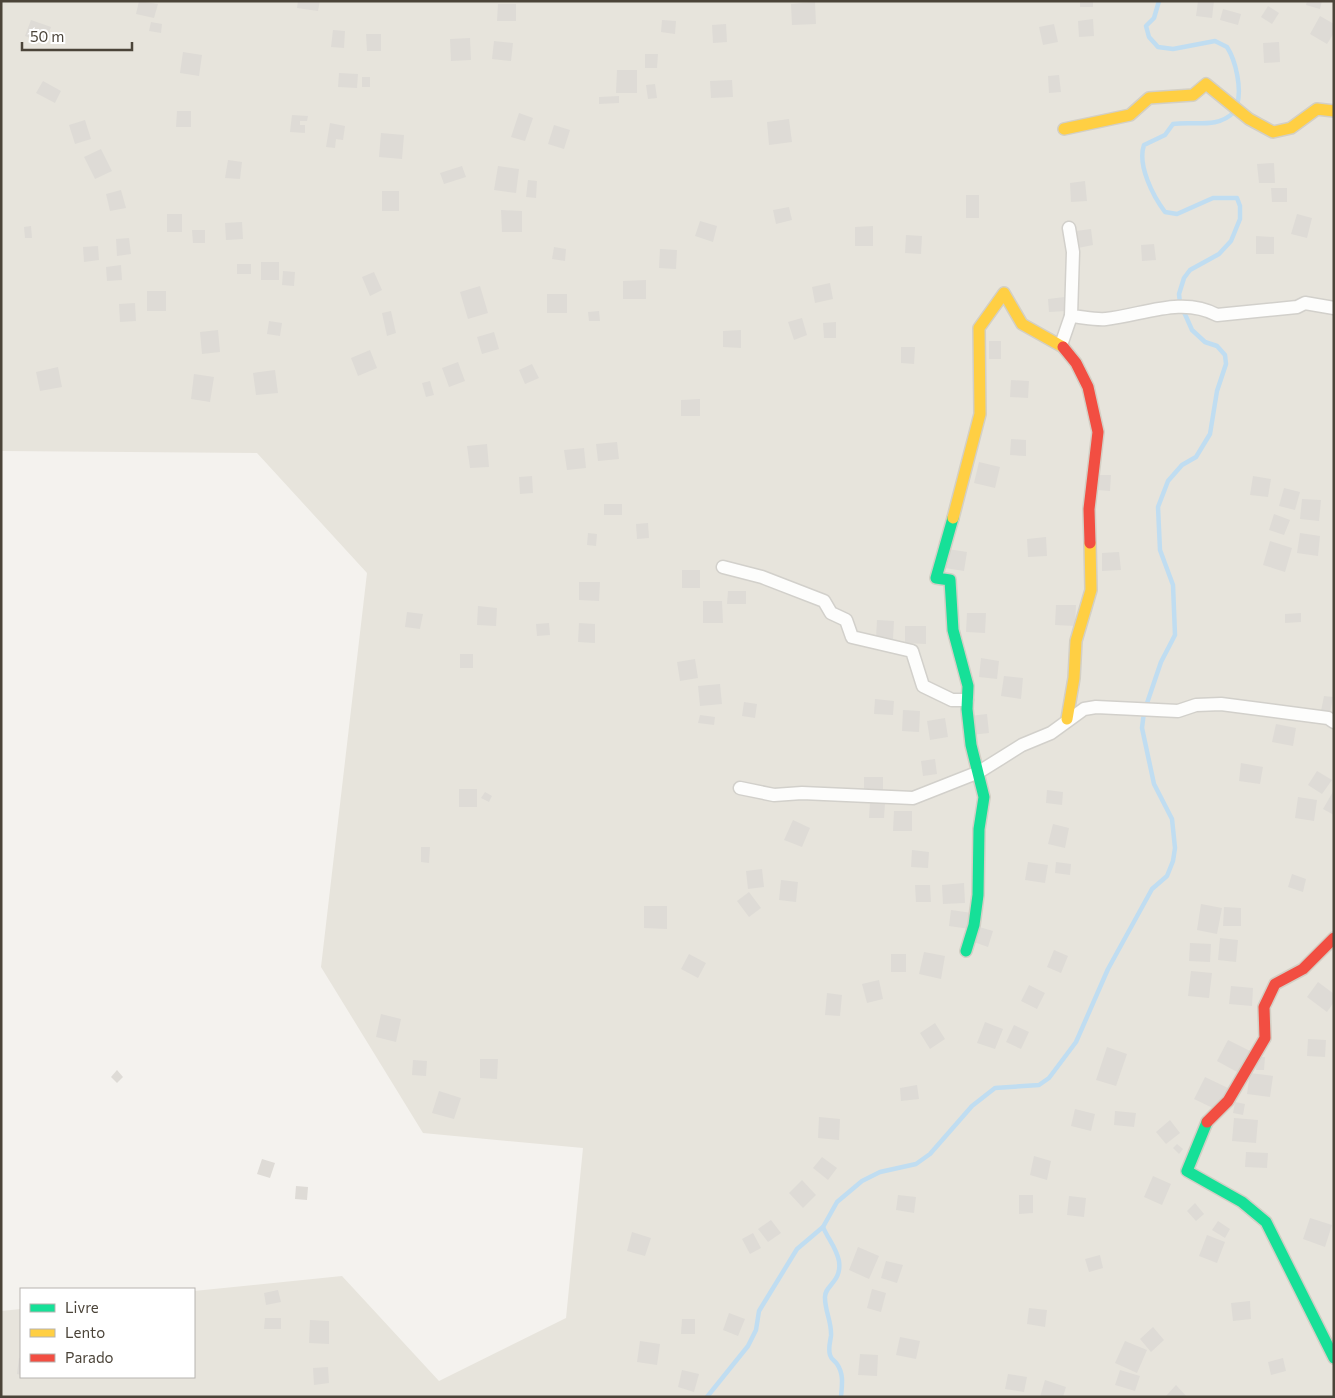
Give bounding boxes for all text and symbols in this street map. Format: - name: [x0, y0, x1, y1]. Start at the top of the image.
- scale bar: [22, 20, 132, 52]
- text: 50 m: [30, 27, 64, 45]
- legend: [20, 1288, 195, 1378]
- text: Livre: [65, 1298, 99, 1316]
- text: Lento: [65, 1323, 105, 1341]
- text: Parado: [65, 1348, 114, 1366]

